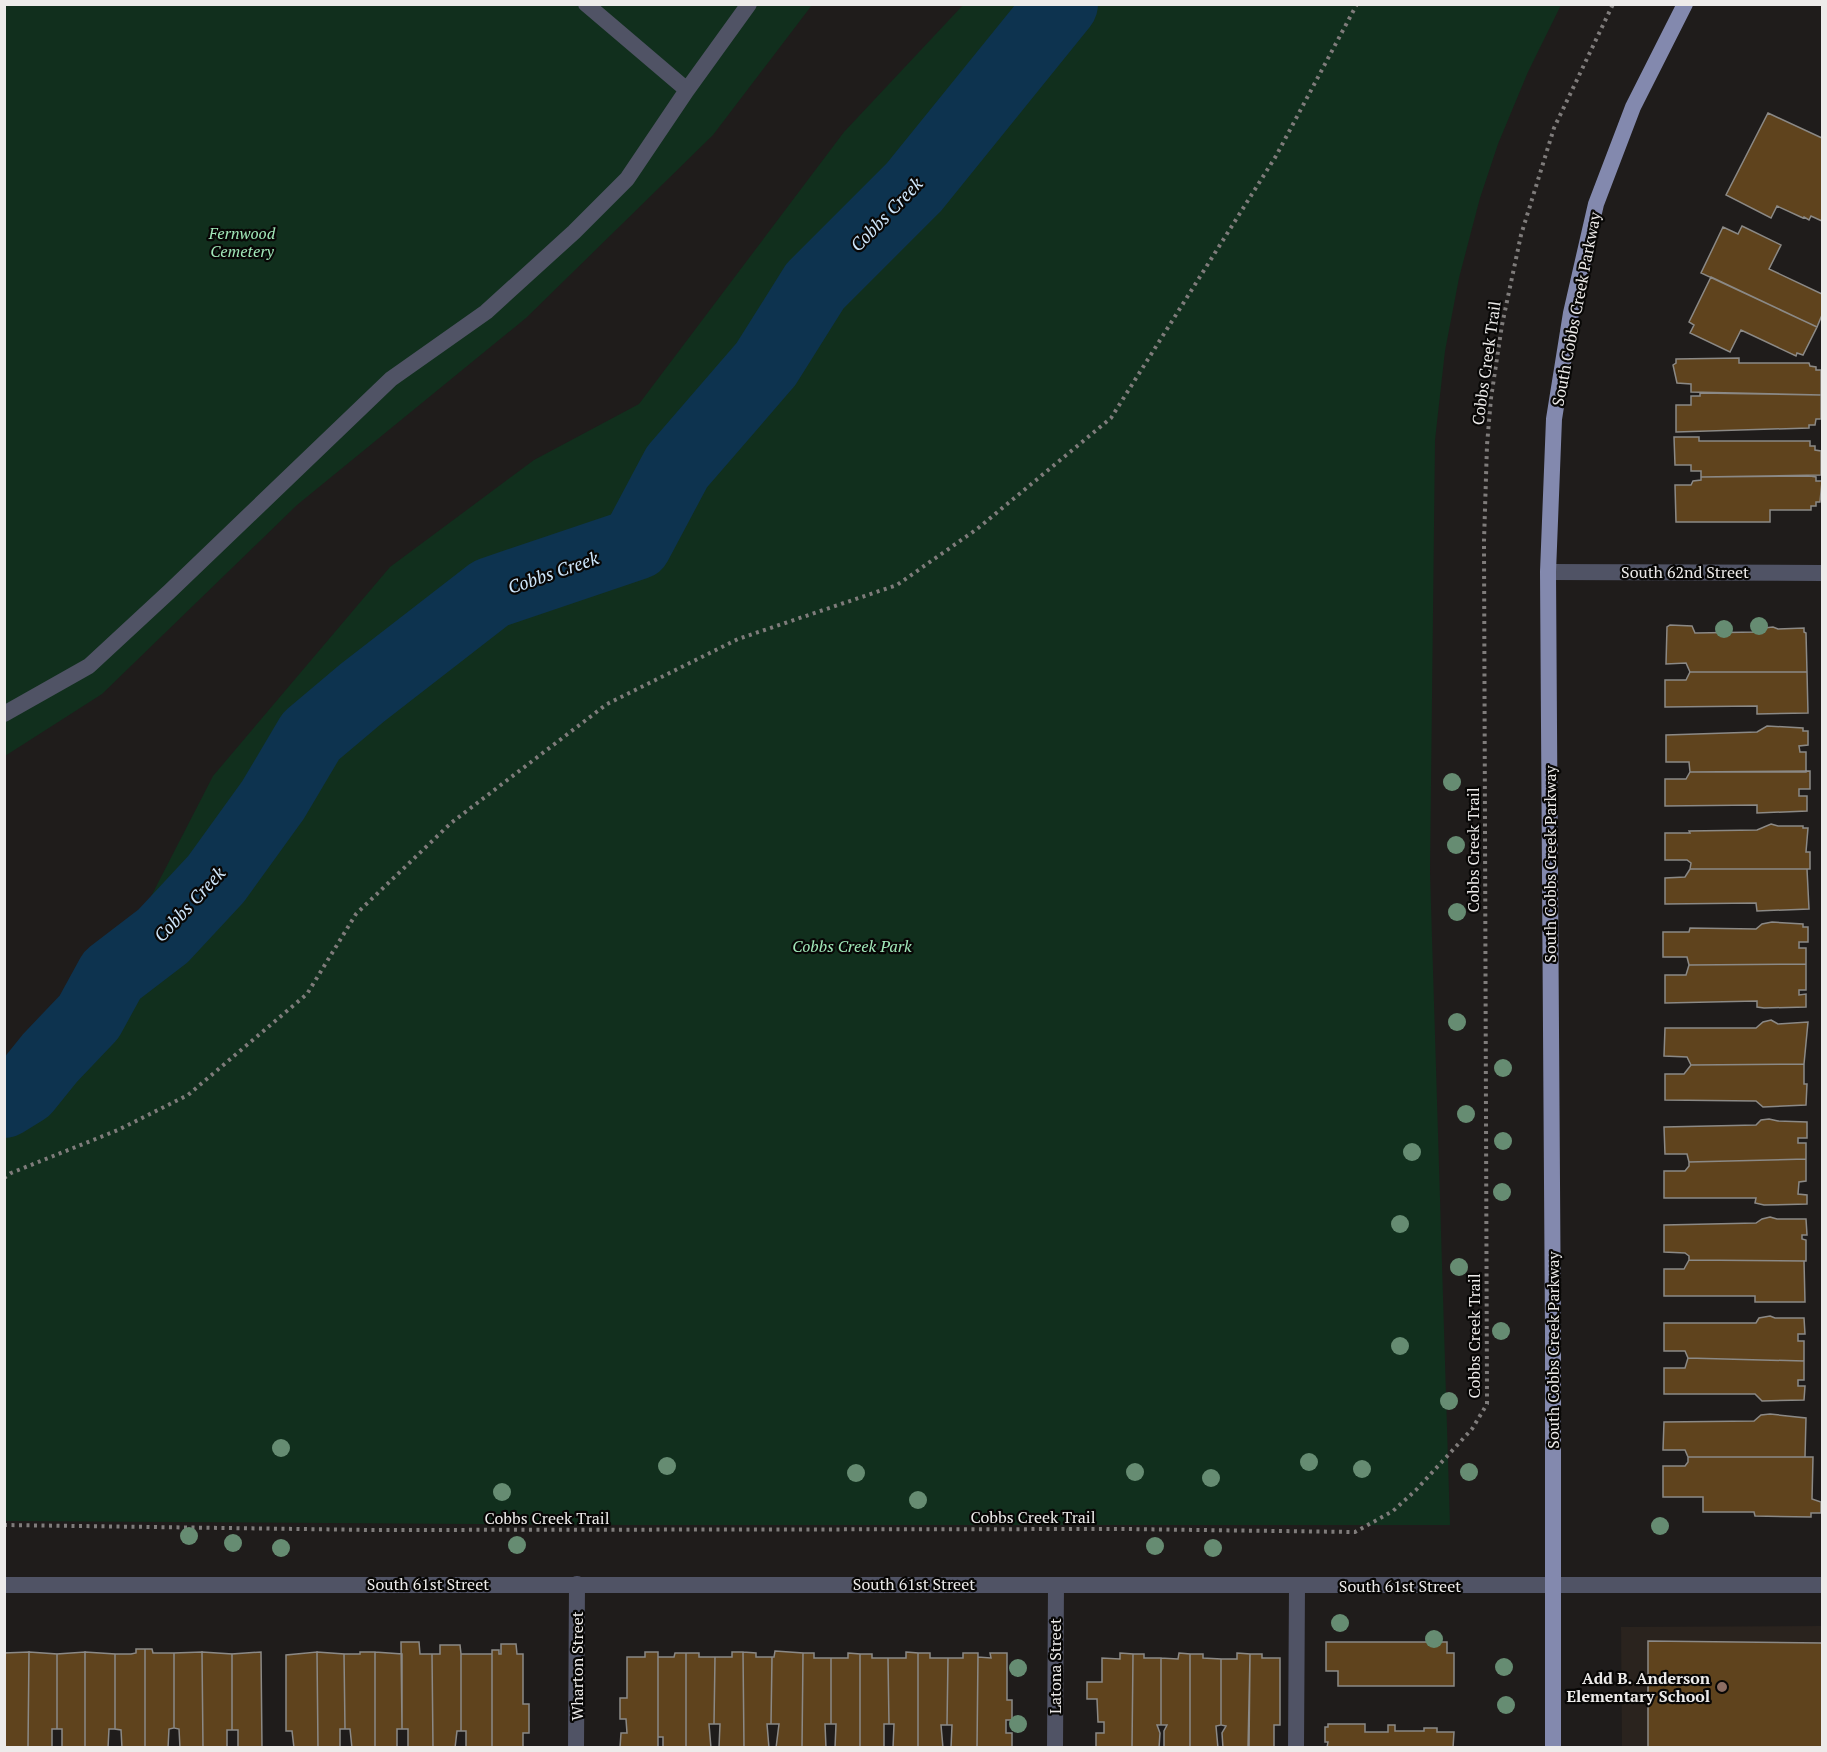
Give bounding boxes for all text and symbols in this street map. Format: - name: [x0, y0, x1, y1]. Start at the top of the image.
- water label: Cobbs Creek: [845, 171, 928, 256]
- street label: South Cobbs Creek Parkway: [1546, 209, 1606, 408]
- park label: Fernwood Cemetery: [208, 222, 276, 262]
- street label: Cobbs Creek Trail: [1466, 299, 1506, 426]
- water label: Cobbs Creek: [504, 545, 602, 599]
- street label: South 62nd Street: [1621, 561, 1749, 583]
- street label: South Cobbs Creek Parkway: [1539, 764, 1561, 963]
- street label: Cobbs Creek Trail: [1462, 787, 1484, 913]
- water label: Cobbs Creek: [148, 861, 230, 947]
- park label: Cobbs Creek Park: [792, 935, 912, 957]
- street label: South Cobbs Creek Parkway: [1542, 1250, 1564, 1449]
- street label: Cobbs Creek Trail: [1463, 1273, 1485, 1399]
- street label: Cobbs Creek Trail: [971, 1506, 1096, 1528]
- street label: Cobbs Creek Trail: [485, 1507, 610, 1529]
- street label: South 61st Street: [367, 1573, 489, 1595]
- street label: South 61st Street: [853, 1573, 975, 1595]
- street label: South 61st Street: [1339, 1575, 1461, 1597]
- street label: Wharton Street: [566, 1611, 588, 1721]
- street label: Latona Street: [1044, 1618, 1066, 1714]
- place label: Add B. Anderson Elementary School: [1566, 1667, 1711, 1707]
- marker: Add B. Anderson Elementary School: [1715, 1680, 1729, 1694]

